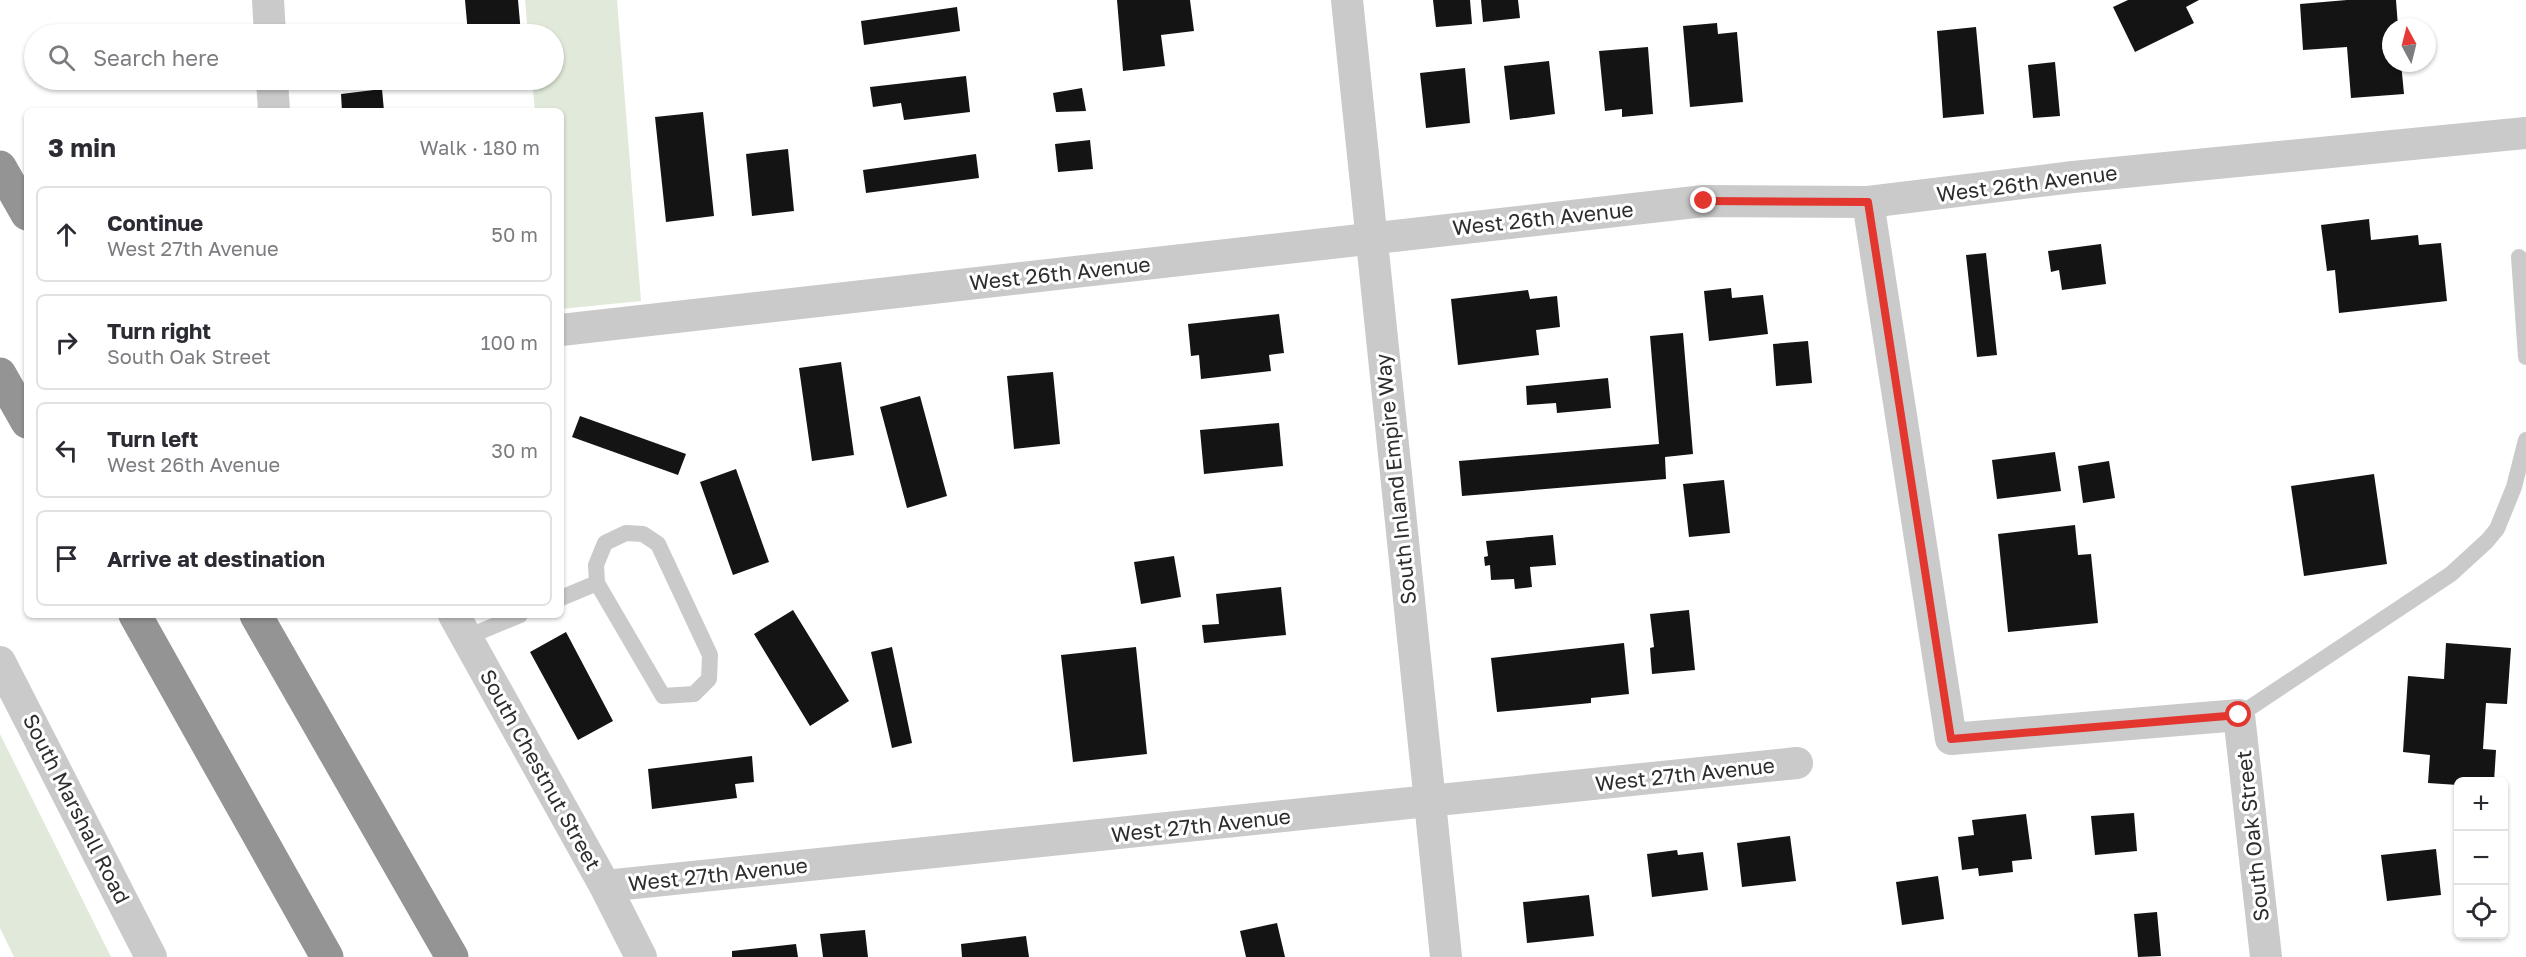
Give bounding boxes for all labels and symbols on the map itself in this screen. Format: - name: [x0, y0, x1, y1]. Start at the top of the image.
- north arrow: [2382, 18, 2436, 72]
- street label: West 26th Avenue: [1935, 159, 2119, 207]
- route end: [1690, 187, 1716, 213]
- street label: West 26th Avenue: [1451, 196, 1635, 240]
- street label: West 26th Avenue: [968, 251, 1152, 295]
- street label: South Inland Empire Way: [1369, 352, 1421, 606]
- street label: South Chestnut Street: [475, 665, 607, 874]
- route start: [2225, 701, 2251, 727]
- street label: South Marshall Road: [18, 709, 136, 908]
- street label: South Oak Street: [2230, 749, 2274, 923]
- street label: West 27th Avenue: [1594, 752, 1776, 796]
- street label: West 27th Avenue: [1110, 803, 1292, 847]
- street label: West 27th Avenue: [627, 852, 809, 896]

